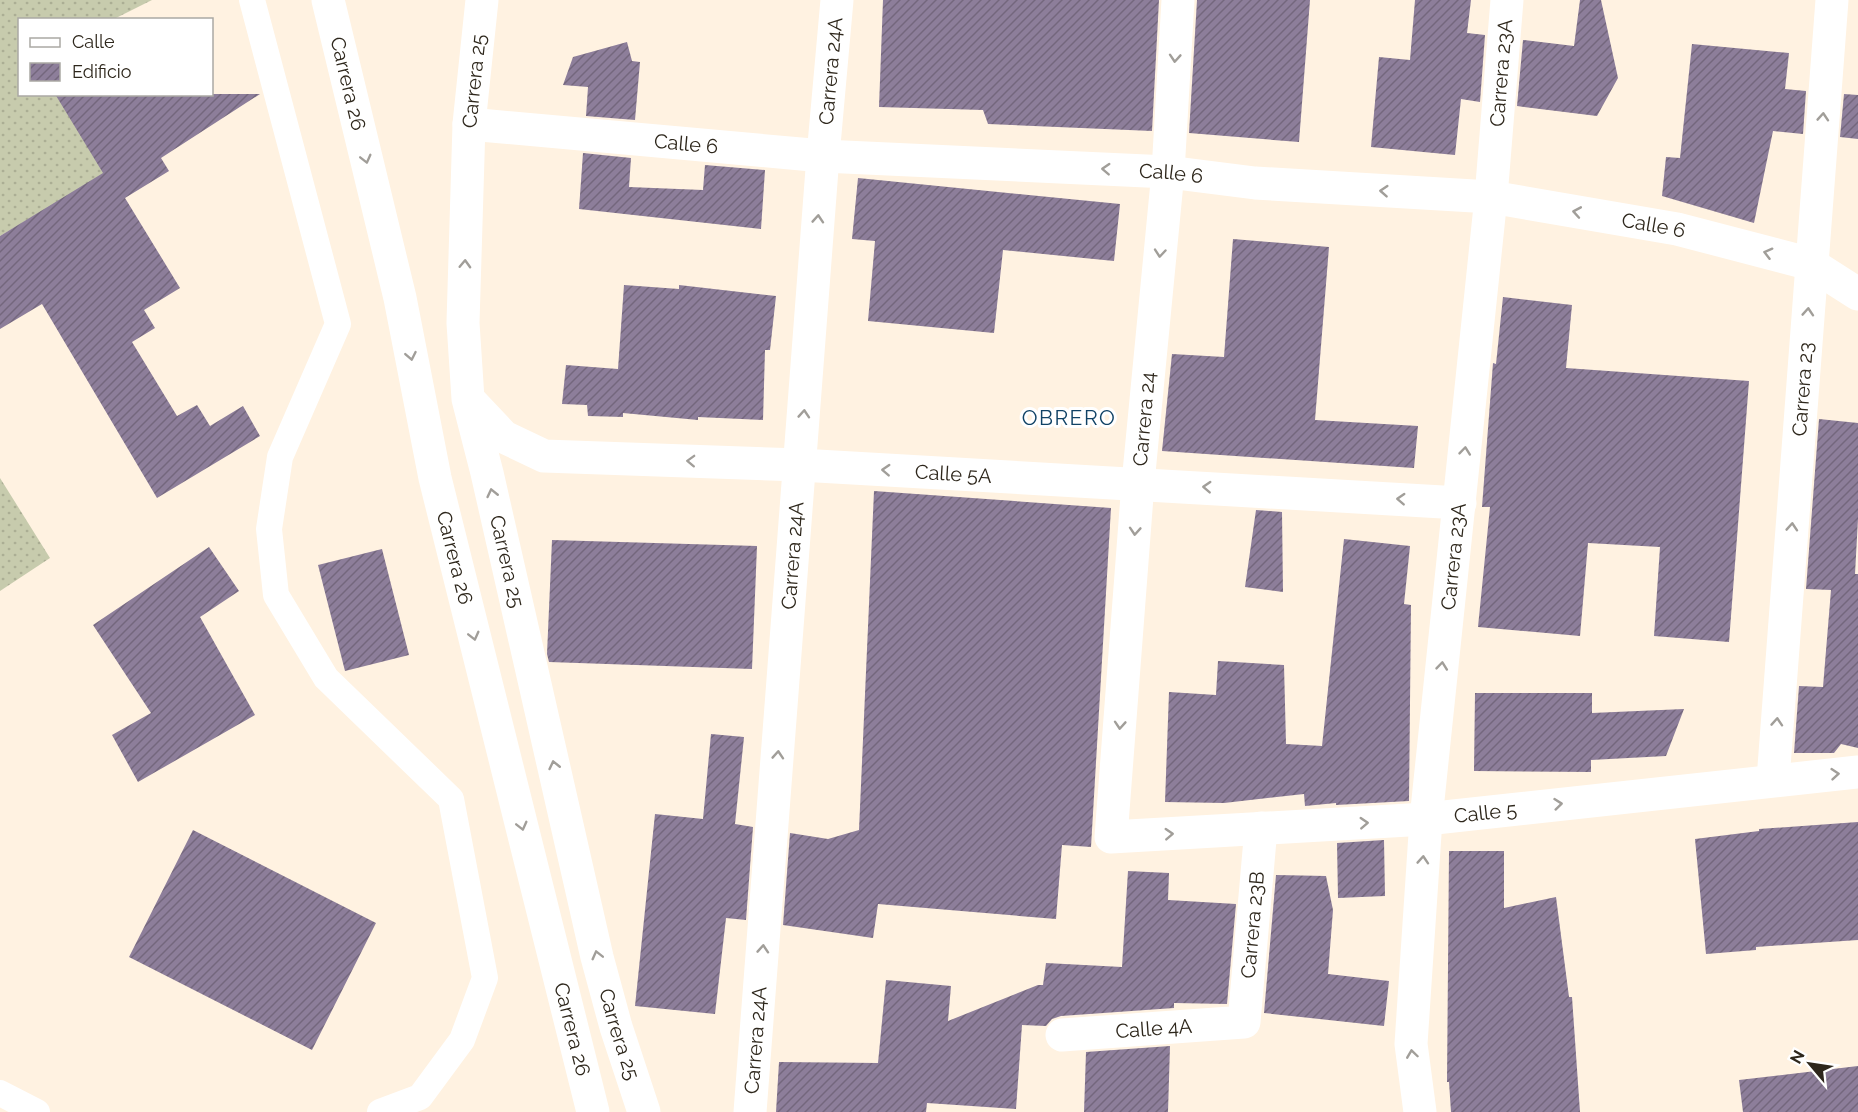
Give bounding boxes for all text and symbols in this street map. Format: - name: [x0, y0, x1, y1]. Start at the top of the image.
- street label: Carrera 24A: [814, 16, 847, 126]
- legend: [18, 18, 213, 96]
- street label: Carrera 23A: [1485, 18, 1517, 128]
- text: Calle: [72, 31, 115, 52]
- street label: Carrera 25: [457, 33, 491, 129]
- street label: Carrera 26: [325, 34, 371, 133]
- one-way arrow: [1168, 54, 1181, 63]
- text: Edificio: [72, 61, 132, 82]
- one-way arrow: [1816, 113, 1829, 122]
- street label: Calle 6: [653, 129, 719, 158]
- one-way arrow: [359, 154, 372, 164]
- street label: Calle 6: [1138, 159, 1205, 188]
- one-way arrow: [1101, 162, 1110, 175]
- one-way arrow: [1379, 185, 1388, 198]
- one-way arrow: [1573, 206, 1583, 219]
- street label: Calle 6: [1620, 208, 1688, 243]
- one-way arrow: [812, 215, 825, 224]
- one-way arrow: [1763, 247, 1773, 260]
- one-way arrow: [1154, 248, 1167, 257]
- one-way arrow: [458, 260, 471, 269]
- one-way arrow: [1801, 307, 1814, 316]
- street label: Carrera 23: [1787, 341, 1818, 437]
- one-way arrow: [404, 350, 417, 360]
- street label: Carrera 24: [1128, 371, 1160, 467]
- district label: OBRERO: [1022, 405, 1116, 430]
- one-way arrow: [797, 409, 810, 418]
- one-way arrow: [1458, 446, 1471, 455]
- one-way arrow: [687, 455, 696, 468]
- street label: Calle 5A: [914, 460, 993, 488]
- one-way arrow: [881, 463, 890, 476]
- one-way arrow: [1202, 481, 1211, 494]
- one-way arrow: [486, 488, 499, 498]
- one-way arrow: [1397, 493, 1406, 506]
- street label: Carrera 24A: [776, 500, 809, 610]
- street label: Carrera 23A: [1436, 501, 1471, 611]
- street label: Carrera 26: [432, 508, 478, 607]
- street label: Carrera 25: [485, 513, 529, 610]
- one-way arrow: [1785, 523, 1798, 532]
- one-way arrow: [1128, 526, 1141, 535]
- one-way arrow: [467, 631, 480, 641]
- one-way arrow: [1435, 661, 1448, 670]
- one-way arrow: [1771, 717, 1784, 726]
- one-way arrow: [1113, 721, 1126, 730]
- one-way arrow: [771, 750, 784, 759]
- one-way arrow: [548, 760, 561, 770]
- one-way arrow: [1831, 768, 1840, 781]
- street label: Calle 5: [1453, 797, 1518, 828]
- one-way arrow: [1554, 798, 1563, 811]
- one-way arrow: [1360, 816, 1369, 829]
- one-way arrow: [514, 820, 527, 830]
- one-way arrow: [1165, 827, 1174, 840]
- one-way arrow: [1416, 855, 1429, 864]
- street label: Carrera 23B: [1236, 870, 1269, 979]
- one-way arrow: [756, 944, 769, 954]
- one-way arrow: [592, 950, 605, 960]
- street label: Carrera 26: [549, 980, 596, 1078]
- street label: Carrera 24A: [739, 985, 772, 1095]
- street label: Carrera 25: [594, 986, 645, 1083]
- street label: Calle 4A: [1115, 1014, 1193, 1043]
- north arrow: [1780, 1034, 1840, 1094]
- text: N: [1786, 1047, 1809, 1067]
- one-way arrow: [1406, 1049, 1419, 1059]

